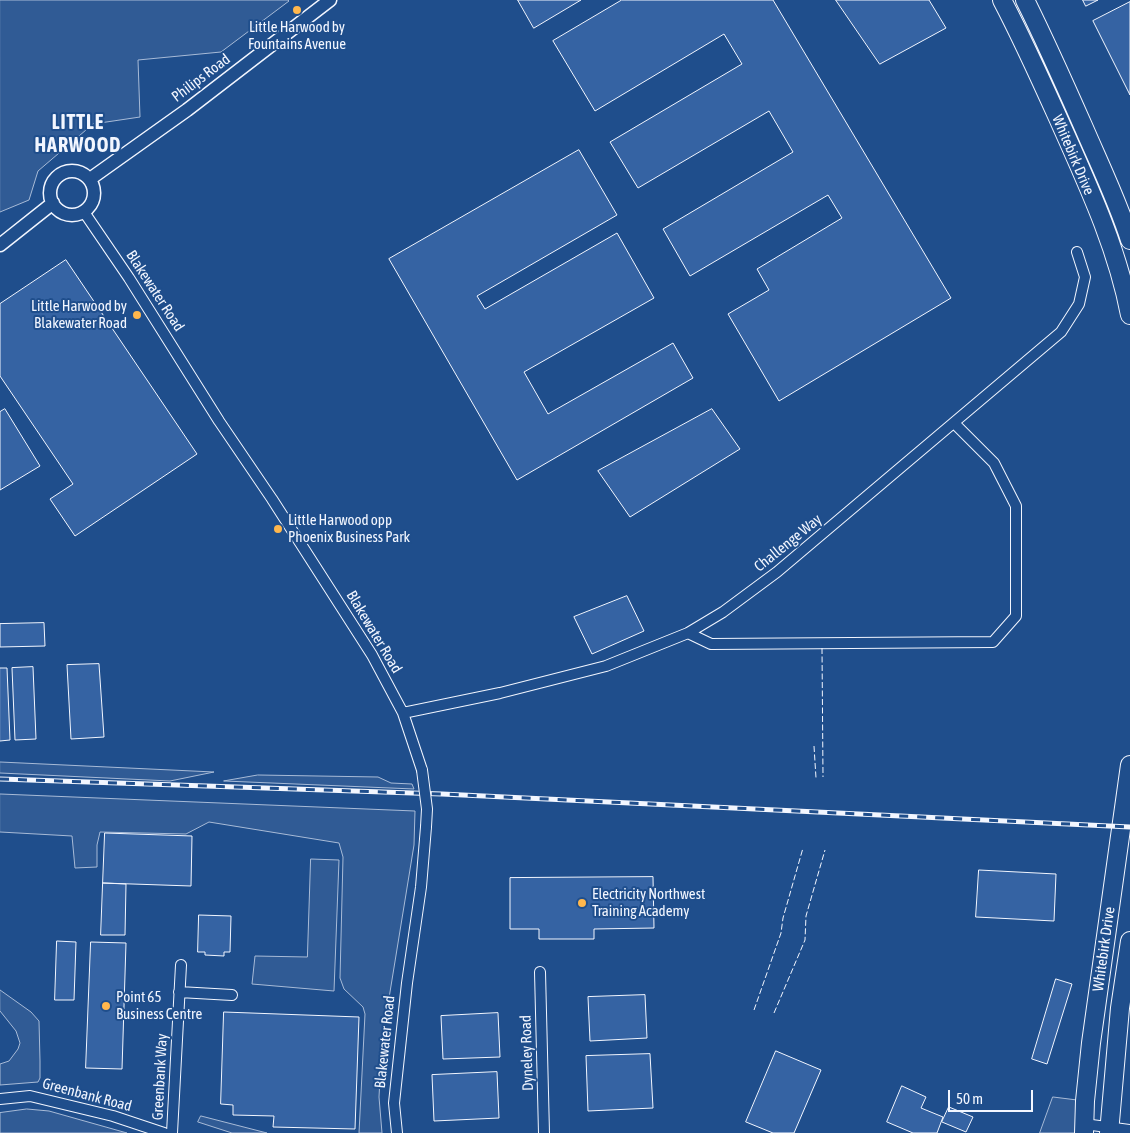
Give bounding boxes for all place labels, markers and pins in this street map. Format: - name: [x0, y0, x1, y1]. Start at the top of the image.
- marker: Little Harwood by Fountains Avenue: [291, 4, 303, 16]
- place label: Little Harwood by Fountains Avenue: [248, 18, 346, 53]
- place label: Little Harwood by Blakewater Road: [31, 297, 127, 332]
- marker: Little Harwood by Blakewater Road: [131, 309, 143, 321]
- place label: Little Harwood opp Phoenix Business Park: [288, 511, 410, 546]
- marker: Little Harwood opp Phoenix Business Park: [272, 523, 284, 535]
- place label: Electricity Northwest Training Academy: [592, 885, 705, 920]
- marker: Electricity Northwest Training Academy: [576, 897, 588, 909]
- place label: Point 65 Business Centre: [116, 988, 202, 1023]
- marker: Point 65 Business Centre: [100, 1000, 112, 1012]

